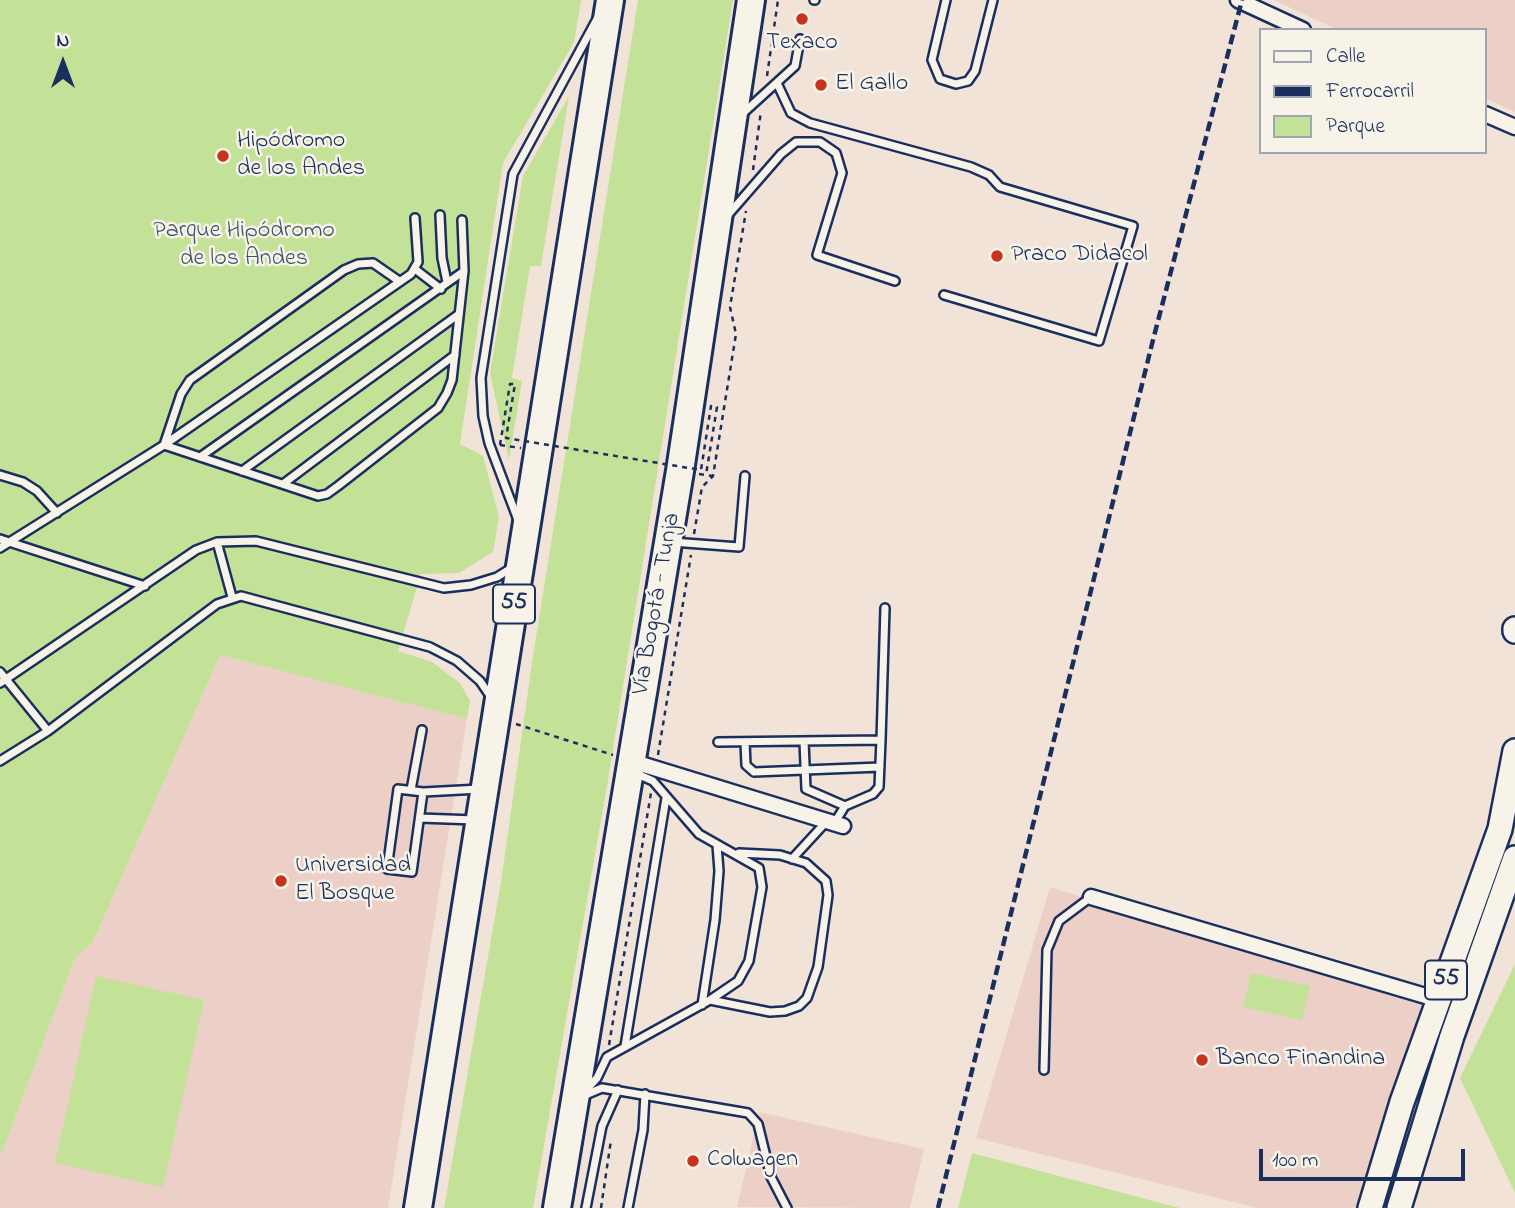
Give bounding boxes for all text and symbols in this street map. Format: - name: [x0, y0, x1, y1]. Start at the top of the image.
- marker: Texaco: [794, 11, 810, 27]
- north arrow: [28, 28, 98, 98]
- text: N: [57, 28, 69, 55]
- legend: [1260, 28, 1487, 154]
- place label: Texaco: [766, 30, 838, 58]
- text: Calle: [1326, 42, 1365, 72]
- place label: El Gallo: [835, 71, 908, 99]
- marker: El Gallo: [813, 77, 829, 93]
- text: Ferrocarril: [1326, 77, 1414, 107]
- text: Parque: [1326, 112, 1385, 142]
- place label: Hipódromo de los Andes: [237, 128, 365, 184]
- marker: Hipódromo de los Andes: [215, 148, 231, 164]
- park label: Parque Hipódromo de los Andes: [153, 218, 335, 274]
- place label: Praco Didacol: [1011, 242, 1148, 270]
- marker: Praco Didacol: [989, 248, 1005, 264]
- street label: Vía Bogotá - Tunja: [628, 511, 688, 697]
- road number: 55: [493, 584, 535, 624]
- place label: Universidad El Bosque: [295, 853, 411, 909]
- marker: Universidad El Bosque: [273, 873, 289, 889]
- road number: 55: [1425, 960, 1467, 1000]
- place label: Banco Finandina: [1216, 1046, 1385, 1074]
- marker: Banco Finandina: [1194, 1052, 1210, 1068]
- scale bar: [1263, 1134, 1470, 1178]
- text: 100 m: [1272, 1146, 1318, 1176]
- place label: Colwagen: [707, 1147, 798, 1175]
- marker: Colwagen: [685, 1153, 701, 1169]

